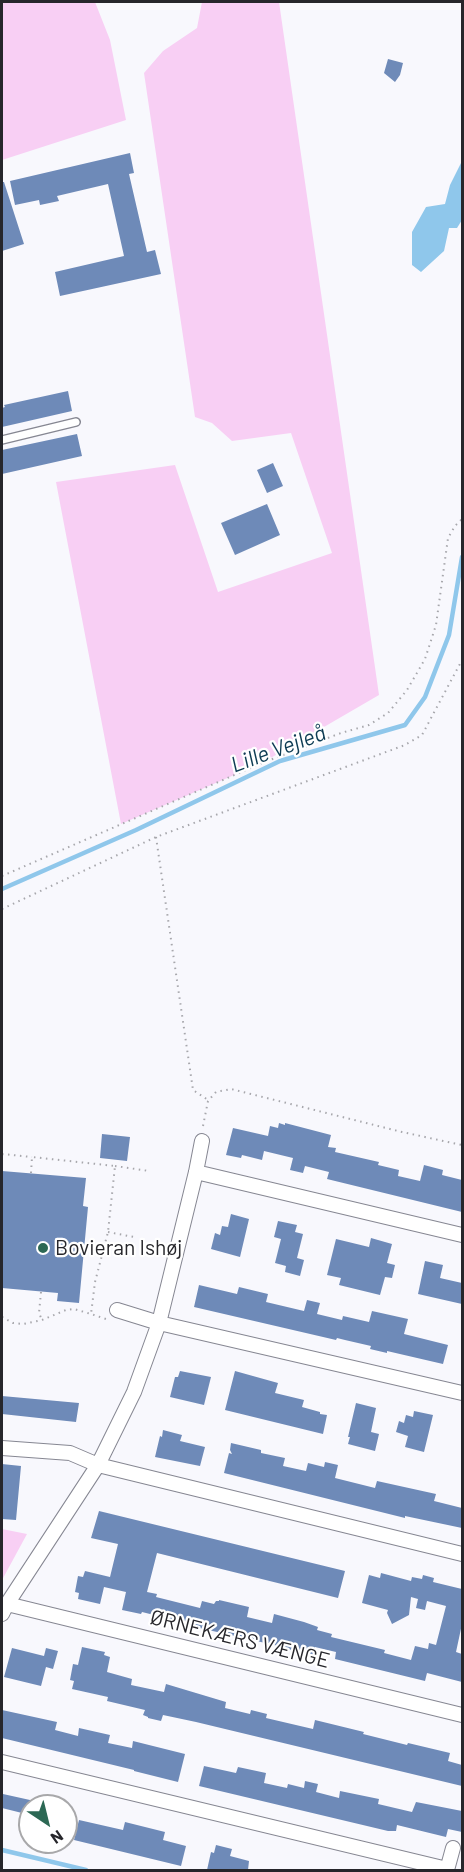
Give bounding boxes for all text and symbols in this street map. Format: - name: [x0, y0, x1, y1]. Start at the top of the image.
- water label: Lille Vejleå: [227, 720, 329, 778]
- place label: Bovieran Ishøj: [55, 1235, 183, 1261]
- marker: Bovieran Ishøj: [36, 1241, 50, 1255]
- street label: ØRNEKÆRS VÆNGE: [148, 1605, 332, 1673]
- north arrow: [18, 1794, 78, 1854]
- text: N: [48, 1827, 67, 1848]

